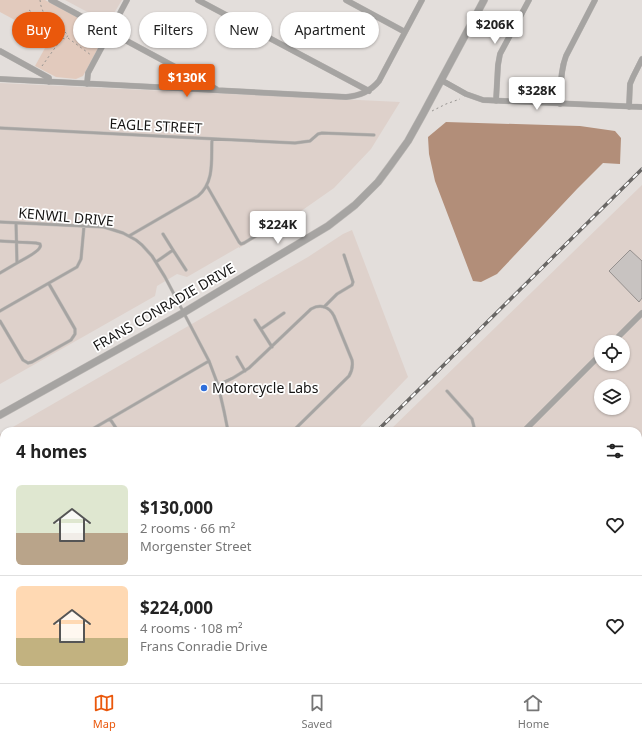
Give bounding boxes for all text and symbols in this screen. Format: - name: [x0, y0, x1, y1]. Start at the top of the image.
- pin: $206K: [467, 11, 523, 45]
- chip: Buy: [12, 12, 65, 48]
- chip: Rent: [73, 12, 131, 48]
- chip: Filters: [139, 12, 207, 48]
- chip: New: [215, 12, 272, 48]
- chip: Apartment: [280, 12, 379, 48]
- text: $206K: [476, 15, 514, 33]
- pin: $130K: [159, 64, 215, 98]
- text: $130K: [168, 68, 206, 86]
- pin: $328K: [509, 77, 565, 111]
- text: $328K: [518, 81, 556, 99]
- street label: EAGLE STREET: [109, 114, 203, 137]
- street label: KENWIL DRIVE: [18, 203, 115, 230]
- pin: $224K: [250, 211, 306, 245]
- text: $224K: [259, 215, 297, 233]
- street label: FRANS CONRADIE DRIVE: [89, 258, 238, 355]
- map controls: [594, 335, 630, 415]
- button: locate: [594, 335, 630, 371]
- place label: Motorcycle Labs: [212, 378, 319, 397]
- button: layers: [594, 379, 630, 415]
- marker: Motorcycle Labs: [199, 383, 209, 393]
- text: 4 homes: [16, 440, 87, 463]
- icon: filters: [604, 440, 626, 462]
- text: $130,000: [140, 496, 213, 519]
- icon: home: [48, 501, 96, 549]
- icon: heart: [604, 514, 626, 536]
- text: 2 rooms · 66 m²: [140, 519, 235, 537]
- text: Morgenster Street: [140, 537, 252, 555]
- text: $224,000: [140, 596, 213, 619]
- icon: home: [48, 602, 96, 650]
- icon: heart: [604, 615, 626, 637]
- text: 4 rooms · 108 m²: [140, 619, 243, 637]
- text: Frans Conradie Drive: [140, 637, 268, 655]
- tab: Map: [93, 692, 116, 731]
- tab: Saved: [301, 692, 332, 731]
- tab: Home: [518, 692, 549, 731]

